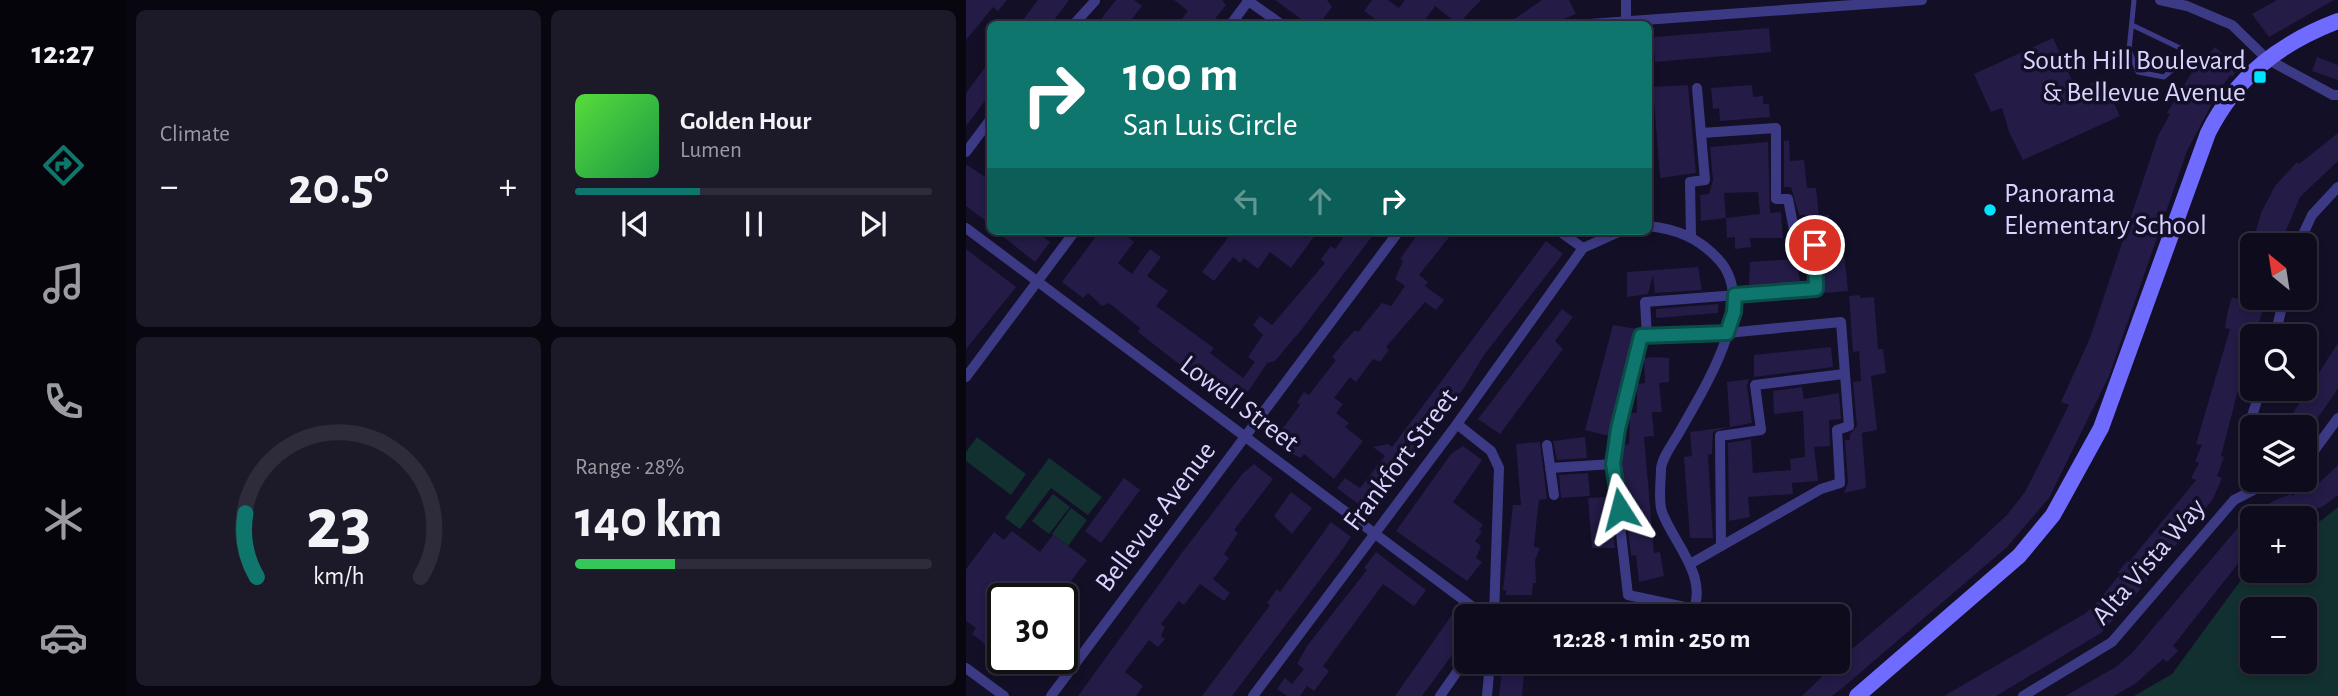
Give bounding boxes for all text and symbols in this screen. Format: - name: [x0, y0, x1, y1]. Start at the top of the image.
- text: 12:27: [32, 37, 94, 69]
- place label: South Hill Boulevard & Bellevue Avenue: [2023, 47, 2246, 107]
- icon: right: [1008, 49, 1099, 140]
- text: 100 m: [1123, 51, 1239, 100]
- marker: South Hill Boulevard & Bellevue Avenue: [2252, 69, 2268, 85]
- text: Golden Hour: [680, 108, 811, 134]
- text: San Luis Circle: [1123, 109, 1298, 141]
- text: Climate: [160, 123, 230, 146]
- text: Lumen: [680, 139, 742, 162]
- icon: directions: [39, 141, 88, 190]
- text: 20.5°: [288, 161, 389, 213]
- text: −: [160, 168, 178, 206]
- text: +: [499, 168, 517, 206]
- place label: Panorama Elementary School: [2004, 180, 2207, 240]
- icon: left: [1228, 182, 1266, 220]
- icon: ahead: [1301, 182, 1339, 220]
- icon: right: [1374, 182, 1412, 220]
- marker: Panorama Elementary School: [1982, 202, 1998, 218]
- icon: previous: [616, 205, 654, 243]
- icon: pause: [735, 205, 773, 243]
- icon: next: [854, 205, 892, 243]
- pin: [1785, 215, 1845, 275]
- icon: arrive: [1796, 226, 1834, 264]
- north arrow: [2240, 233, 2317, 310]
- map controls: [2240, 233, 2317, 674]
- icon: music: [39, 259, 88, 308]
- button: search: [2240, 324, 2317, 401]
- street label: Lowell Street: [1175, 351, 1304, 457]
- icon: phone: [39, 377, 88, 426]
- street label: Frankfort Street: [1339, 384, 1463, 536]
- button: layers: [2240, 415, 2317, 492]
- street label: Bellevue Avenue: [1091, 437, 1221, 597]
- text: Range · 28%: [575, 456, 685, 479]
- position arrow: [1583, 472, 1657, 546]
- text: 23: [306, 490, 371, 563]
- text: 140 km: [575, 494, 723, 546]
- street label: Alta Vista Way: [2087, 494, 2211, 630]
- icon: climate: [39, 495, 88, 544]
- button: +: [2240, 506, 2317, 583]
- text: km/h: [313, 564, 364, 589]
- speed limit sign: 30: [987, 583, 1078, 674]
- button: −: [2240, 597, 2317, 674]
- icon: car: [39, 613, 88, 662]
- text: 12:28 · 1 min · 250 m: [1554, 626, 1750, 652]

